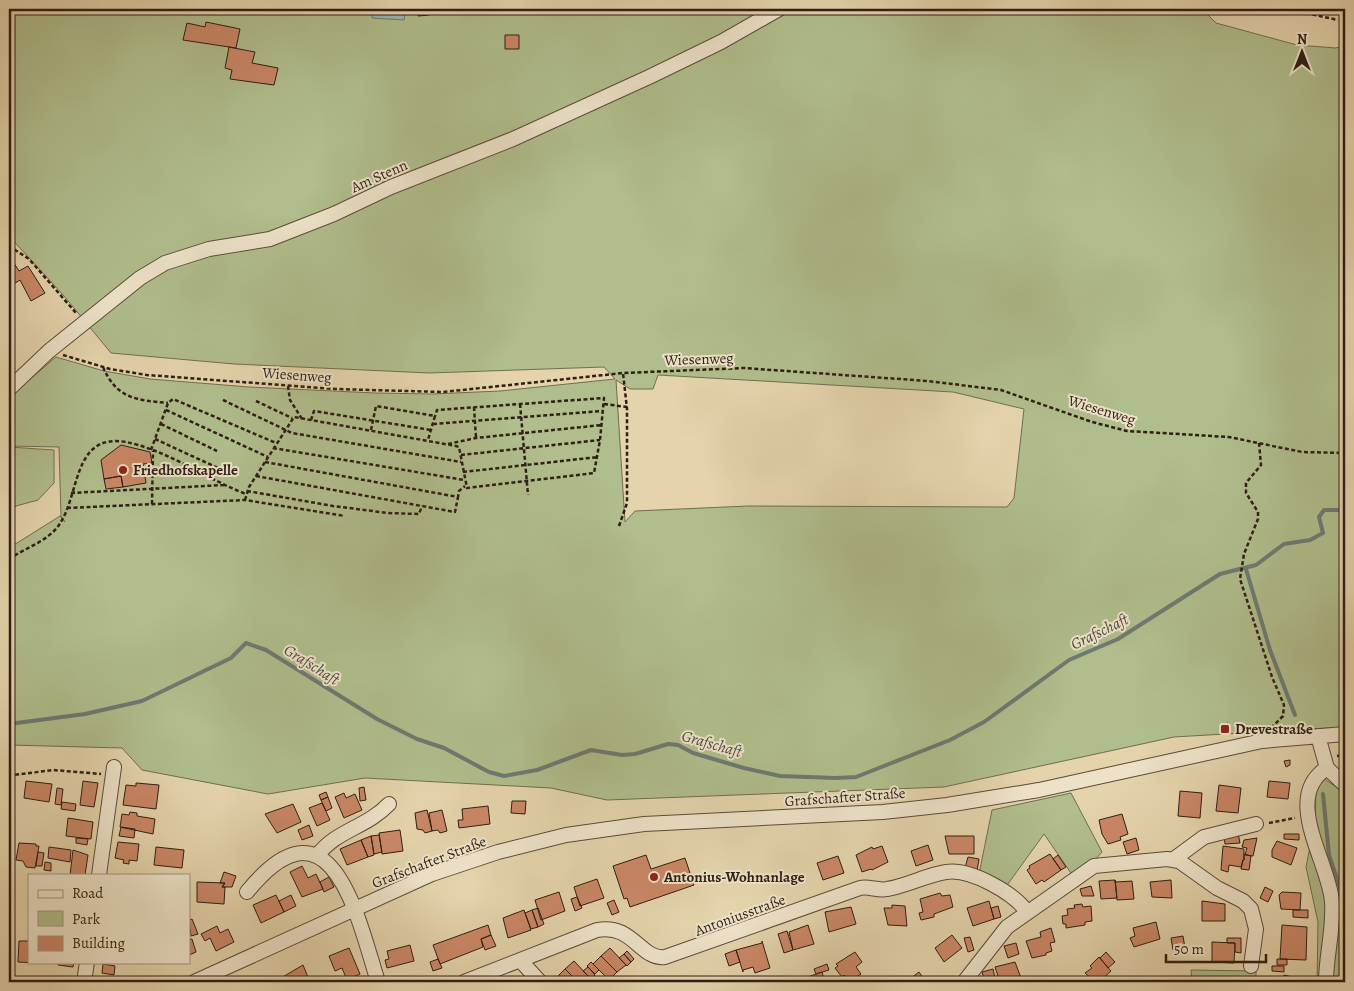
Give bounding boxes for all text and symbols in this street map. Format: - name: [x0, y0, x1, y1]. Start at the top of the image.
- north arrow: [1276, 28, 1326, 78]
- text: N: [1297, 30, 1307, 49]
- street label: Am Stenn: [347, 155, 410, 198]
- street label: Wiesenweg: [663, 348, 735, 370]
- street label: Wiesenweg: [261, 363, 333, 387]
- street label: Wiesenweg: [1065, 390, 1139, 430]
- place label: Friedhofskapelle: [133, 460, 238, 480]
- marker: Friedhofskapelle: [117, 464, 129, 476]
- water label: Grafschaft: [1067, 608, 1133, 655]
- water label: Grafschaft: [280, 639, 345, 691]
- place label: Drevestraße: [1235, 719, 1313, 739]
- marker: Drevestraße: [1219, 723, 1231, 735]
- water label: Grafschaft: [679, 725, 746, 763]
- street label: Grafschafter Straße: [784, 783, 906, 811]
- street label: Grafschafter Straße: [369, 831, 489, 893]
- place label: Antonius-Wohnanlage: [663, 867, 805, 887]
- marker: Antonius-Wohnanlage: [648, 871, 660, 883]
- legend: [28, 874, 190, 964]
- text: Road: [72, 883, 104, 903]
- street label: Antoniusstraße: [691, 889, 788, 941]
- text: Park: [72, 909, 101, 929]
- scale bar: [1166, 931, 1266, 963]
- text: Building: [72, 933, 125, 953]
- text: 50 m: [1174, 939, 1204, 959]

